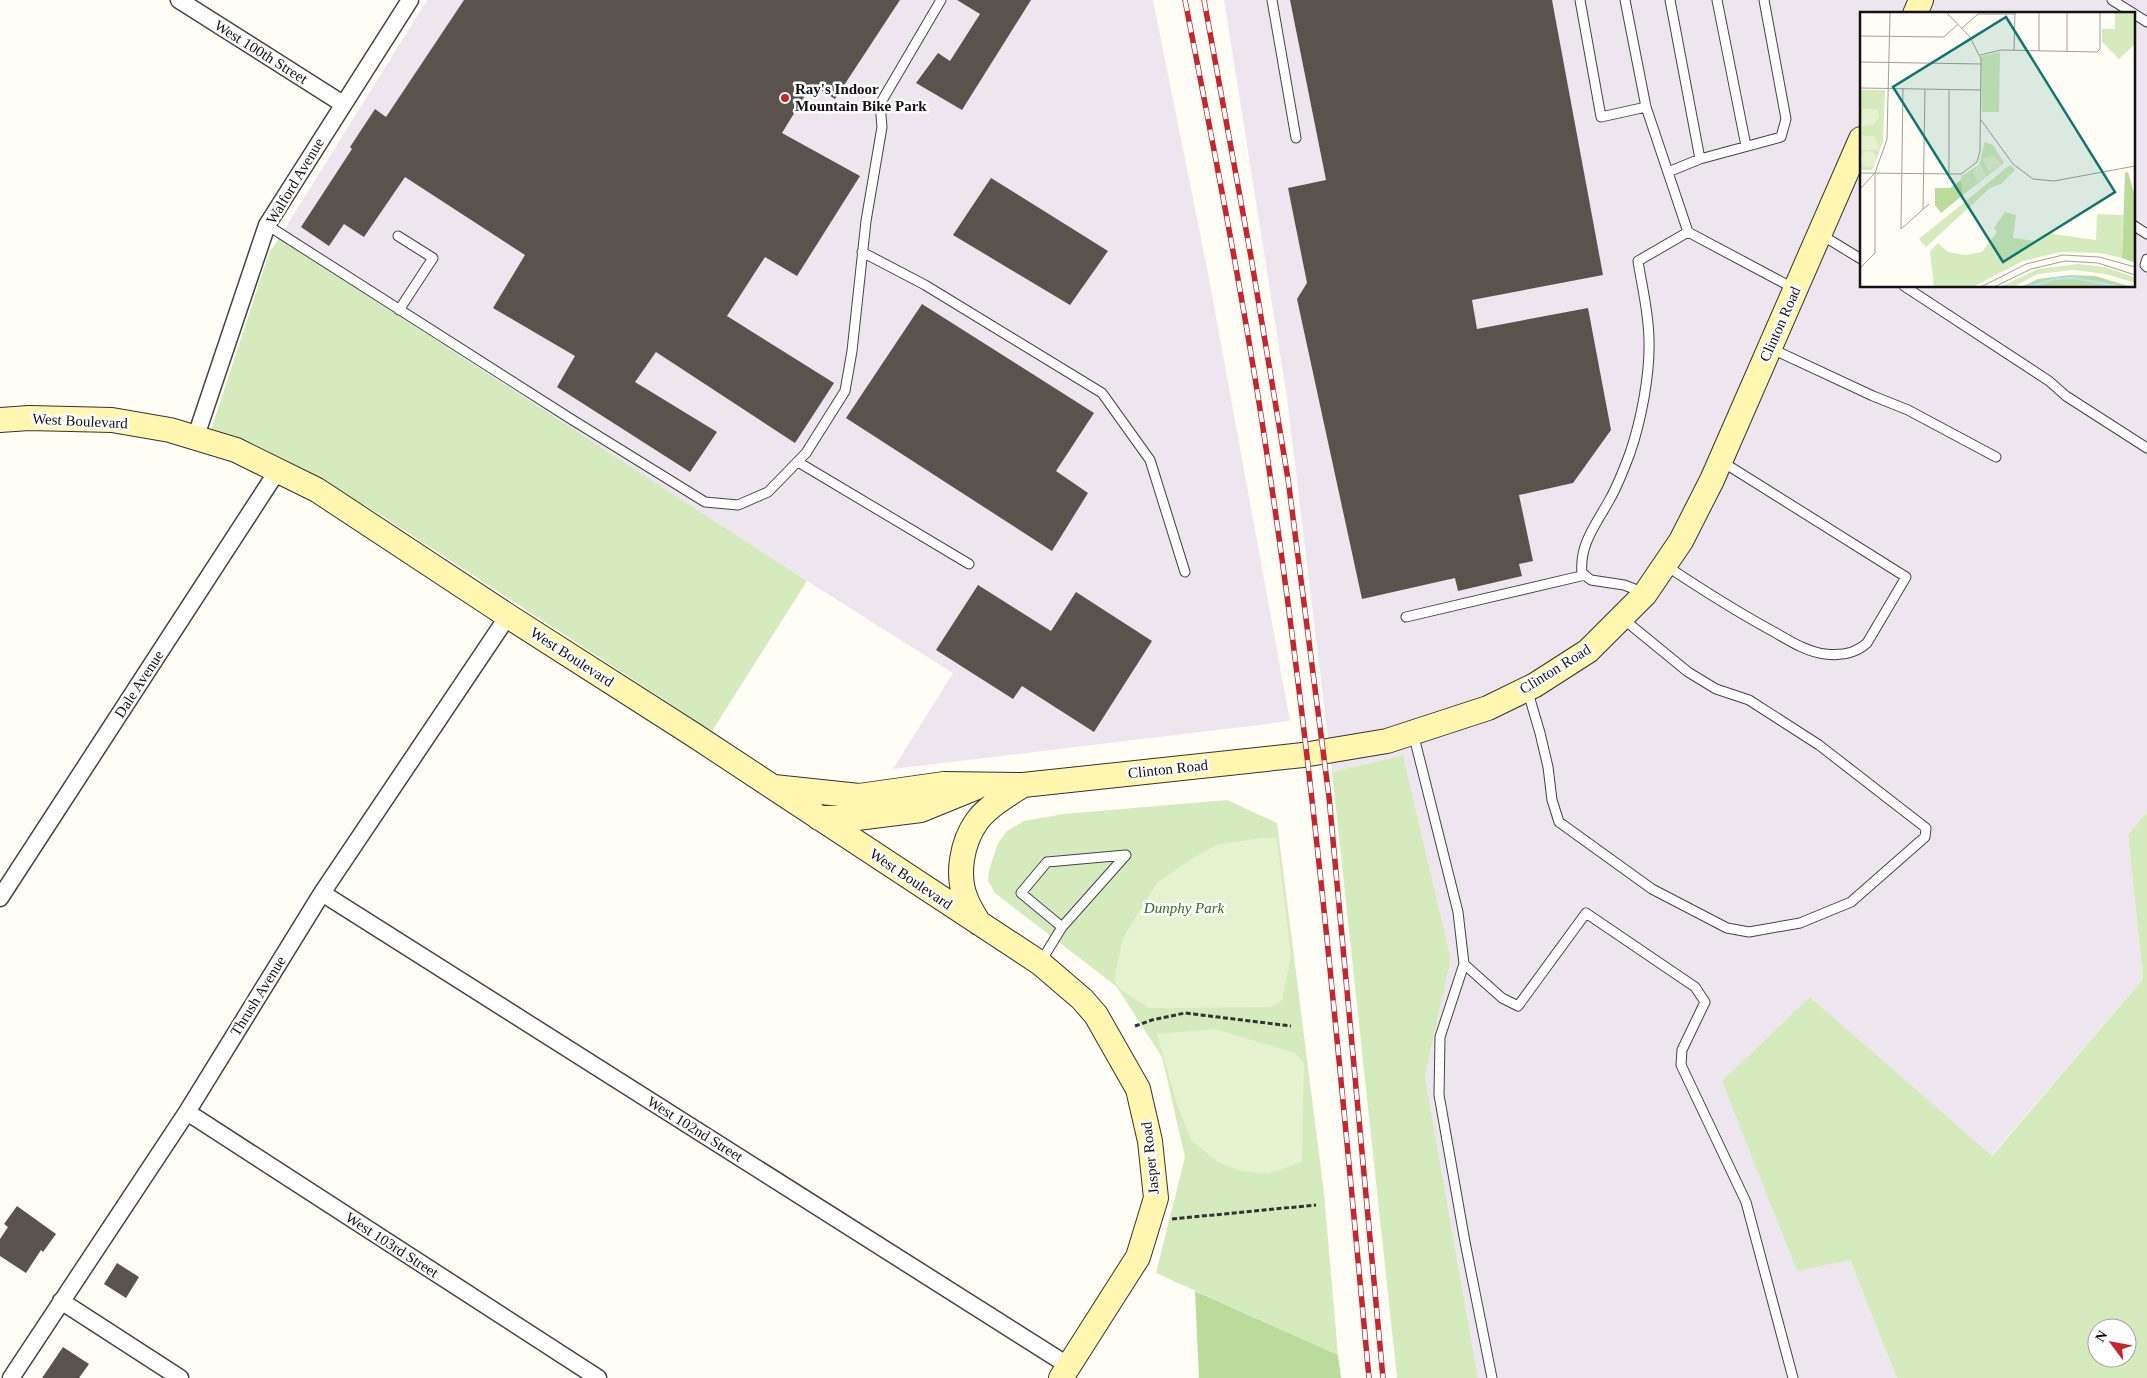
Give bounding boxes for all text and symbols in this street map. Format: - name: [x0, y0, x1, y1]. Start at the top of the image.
- inset map: [1860, 12, 2134, 288]
- street label: West 100th Street: [212, 17, 311, 87]
- place label: Ray's Indoor Mountain Bike Park: [795, 81, 927, 114]
- marker: Ray's Indoor Mountain Bike Park: [779, 92, 791, 104]
- street label: Walford Avenue: [263, 135, 327, 227]
- street label: Clinton Road: [1756, 284, 1804, 364]
- street label: West Boulevard: [32, 411, 129, 432]
- street label: West Boulevard: [527, 624, 617, 690]
- street label: Clinton Road: [1517, 641, 1594, 697]
- street label: Dale Avenue: [111, 647, 167, 721]
- street label: Clinton Road: [1127, 757, 1209, 781]
- street label: West Boulevard: [867, 846, 956, 913]
- park label: Dunphy Park: [1143, 900, 1225, 916]
- street label: Thrush Avenue: [227, 953, 289, 1039]
- street label: West 102nd Street: [644, 1093, 746, 1165]
- street label: Jasper Road: [1138, 1120, 1162, 1195]
- street label: West 103rd Street: [343, 1209, 442, 1281]
- north arrow: [2087, 1318, 2137, 1368]
- text: N: [2092, 1328, 2110, 1345]

